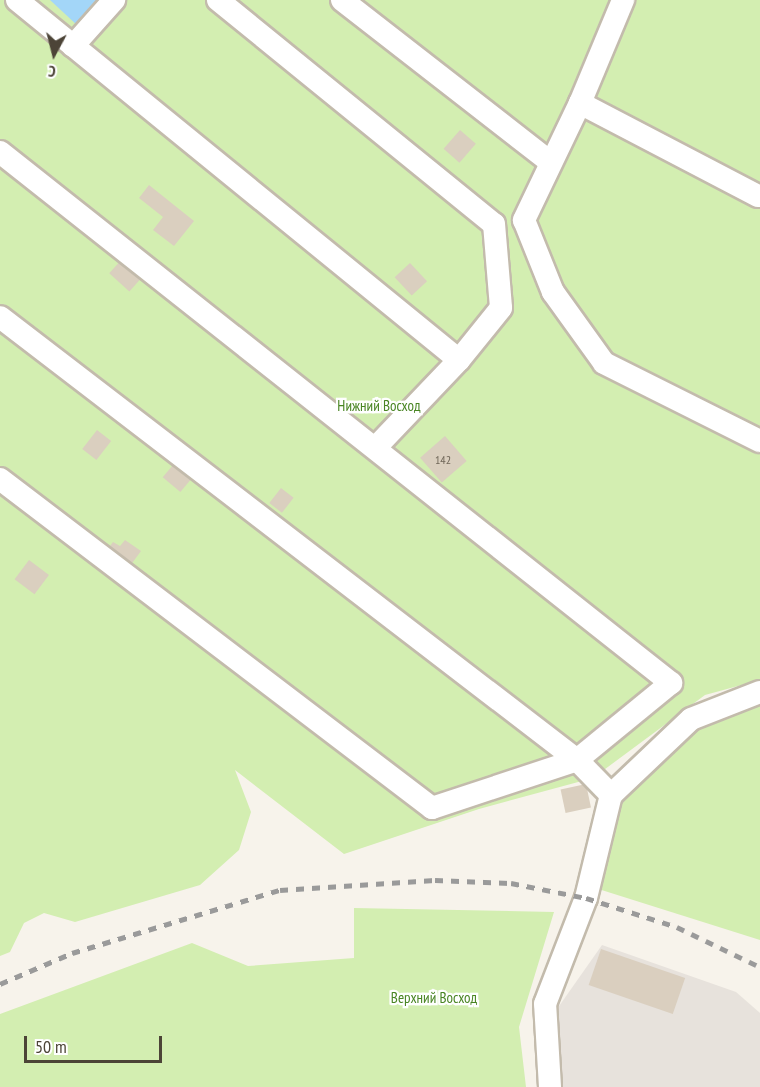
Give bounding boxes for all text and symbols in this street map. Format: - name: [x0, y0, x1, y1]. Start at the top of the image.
- north arrow: [24, 24, 84, 84]
- text: С: [47, 61, 57, 82]
- park label: Нижний Восход: [337, 397, 421, 415]
- house number: 142: [435, 453, 451, 467]
- park label: Верхний Восход: [391, 989, 477, 1007]
- scale bar: [27, 1024, 165, 1062]
- text: 50 m: [35, 1035, 67, 1058]

